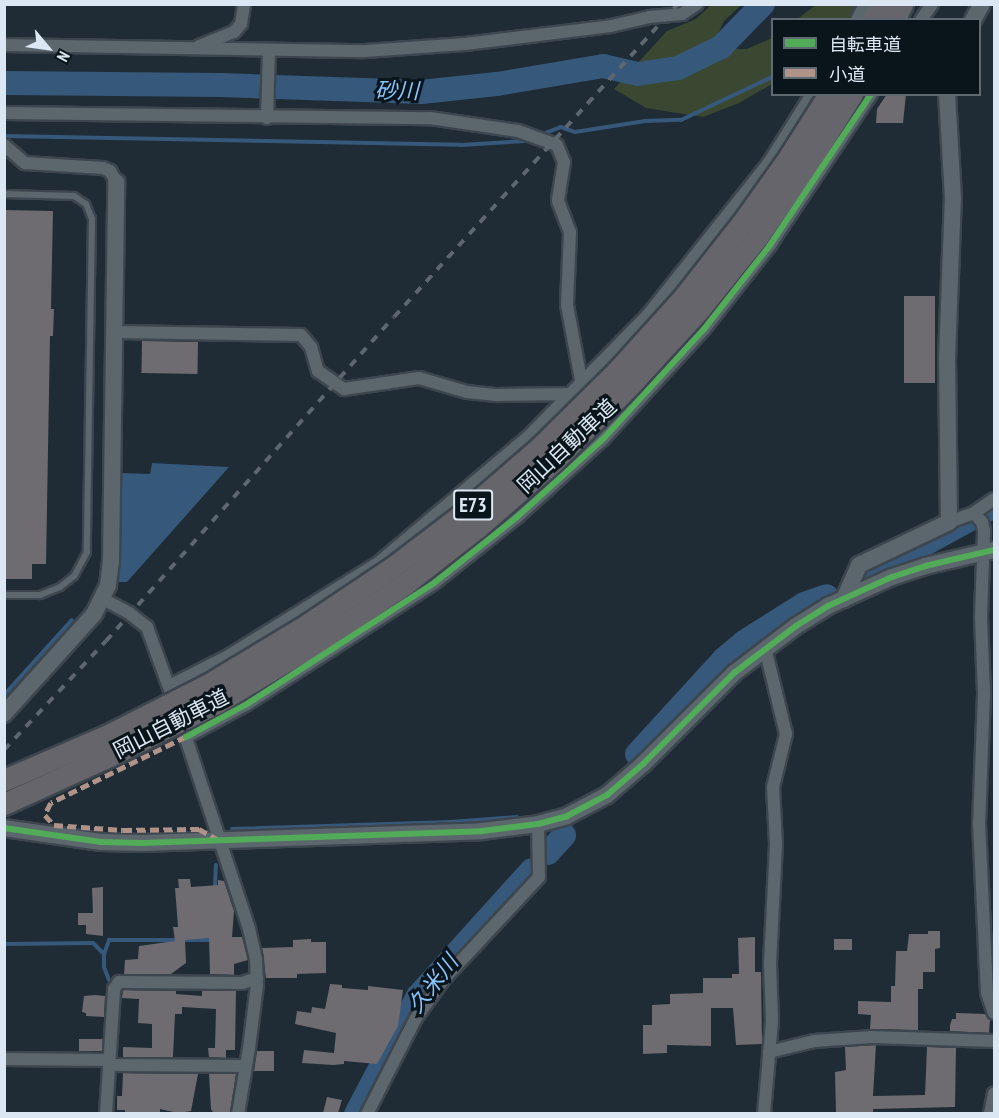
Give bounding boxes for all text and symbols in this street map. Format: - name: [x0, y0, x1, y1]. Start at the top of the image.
- north arrow: [18, 18, 78, 78]
- legend: [771, 18, 981, 96]
- text: 自転車道: [829, 33, 901, 56]
- text: N: [53, 48, 75, 65]
- text: 小道: [829, 63, 865, 86]
- water label: 砂川: [375, 77, 419, 105]
- street label: 岡山自動車道: [512, 394, 622, 498]
- road number: E73: [452, 488, 494, 522]
- street label: 岡山自動車道: [109, 684, 233, 764]
- water label: 久米川: [402, 950, 464, 1018]

